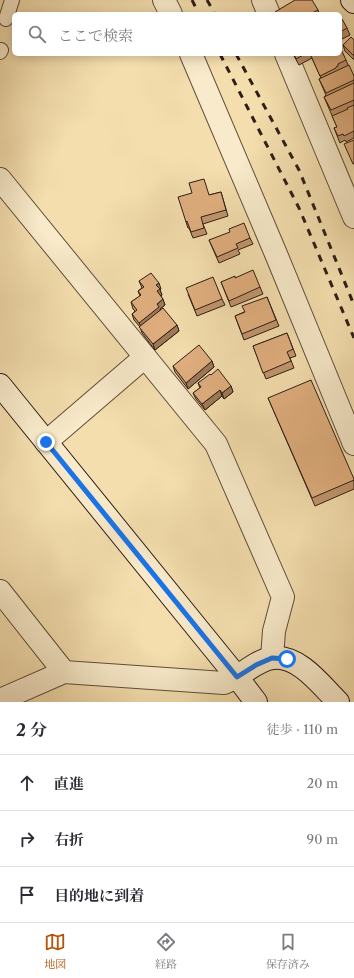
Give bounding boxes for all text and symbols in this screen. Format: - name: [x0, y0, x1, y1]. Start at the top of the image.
- search box: [12, 12, 342, 56]
- icon: search: [26, 23, 48, 45]
- text: ここで検索: [58, 26, 133, 45]
- route end: [37, 433, 55, 451]
- route start: [278, 650, 296, 668]
- text: 2 分: [16, 720, 47, 740]
- text: 徒歩 · 110 m: [267, 721, 338, 737]
- icon: ahead: [16, 772, 38, 794]
- text: 直進: [54, 774, 84, 793]
- text: 20 m: [307, 775, 338, 791]
- icon: right: [16, 828, 38, 850]
- text: 右折: [54, 830, 84, 849]
- text: 90 m: [307, 831, 338, 847]
- icon: arrive: [16, 884, 38, 906]
- text: 目的地に到着: [54, 886, 144, 905]
- tab: 地図: [44, 931, 66, 971]
- tab: 経路: [155, 931, 177, 971]
- tab: 保存済み: [266, 931, 310, 971]

